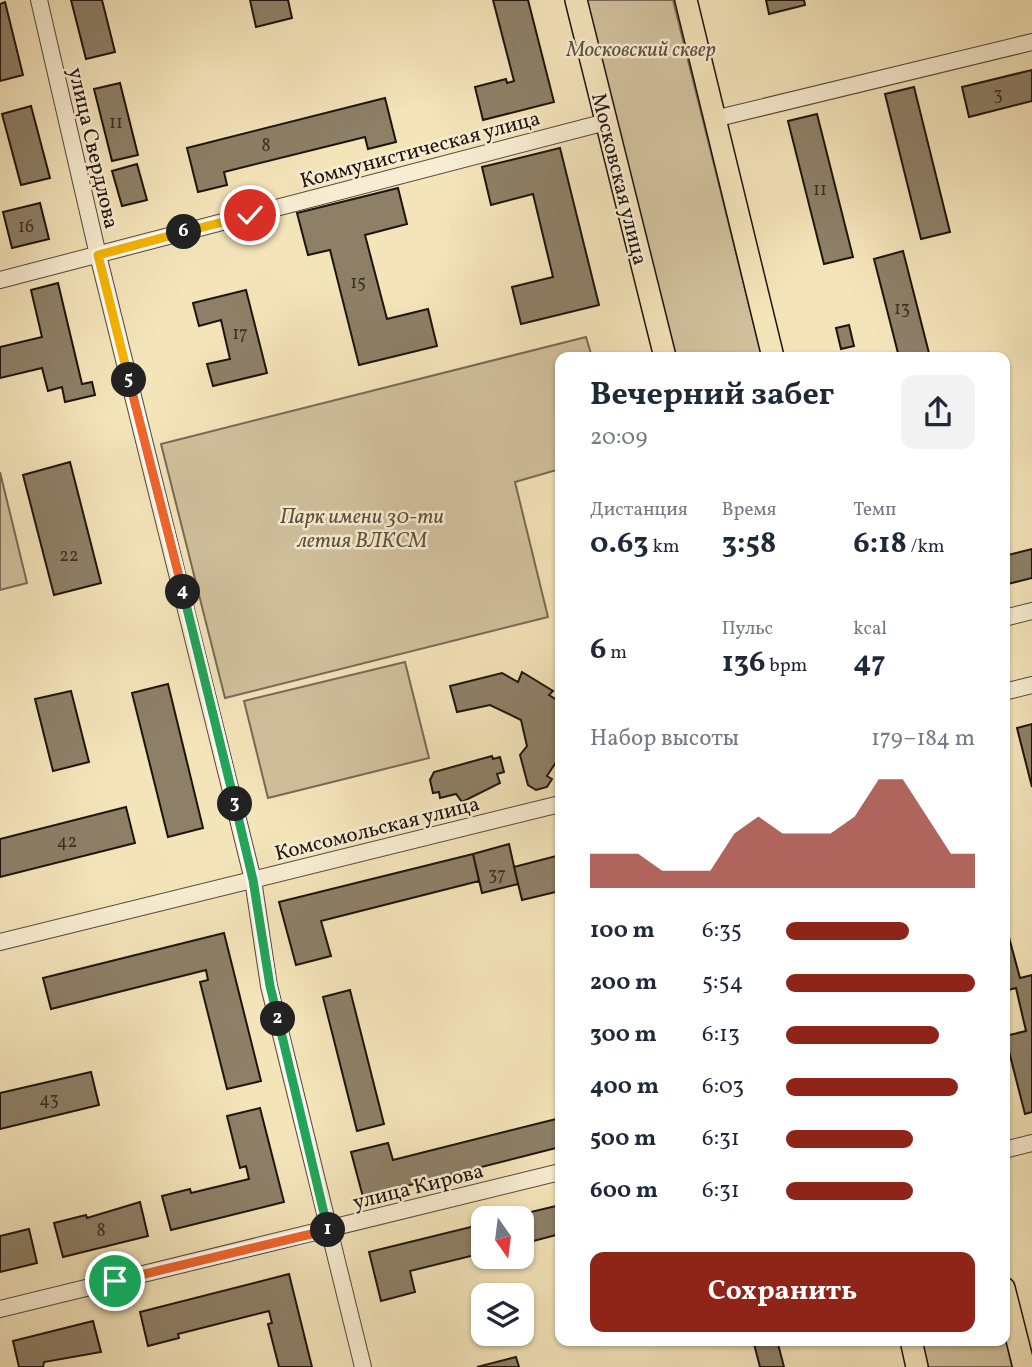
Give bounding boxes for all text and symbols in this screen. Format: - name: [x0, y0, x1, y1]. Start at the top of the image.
- park label: Московский сквер: [565, 36, 716, 65]
- street label: улица Свердлова: [60, 65, 125, 232]
- house number: 3: [993, 83, 1003, 108]
- street label: Московская улица: [583, 90, 654, 268]
- street label: Коммунистическая улица: [297, 104, 544, 196]
- house number: 11: [109, 111, 123, 136]
- house number: 8: [261, 134, 271, 159]
- house number: 11: [813, 178, 827, 203]
- pin: [220, 185, 280, 245]
- icon: check: [231, 196, 269, 234]
- house number: 16: [18, 215, 34, 240]
- pin: 6: [166, 215, 202, 250]
- text: 6: [178, 218, 189, 244]
- house number: 15: [350, 271, 366, 296]
- house number: 13: [894, 297, 910, 322]
- house number: 17: [232, 322, 248, 347]
- pin: 5: [111, 362, 146, 398]
- text: 5: [124, 366, 133, 392]
- text: Вечерний забег: [590, 374, 834, 418]
- button: share: [901, 375, 975, 449]
- text: 20:09: [590, 422, 647, 454]
- text: Дистанция: [590, 497, 688, 523]
- text: Время: [722, 497, 776, 523]
- text: Темп: [853, 497, 896, 523]
- park label: Парк имени 30-ти летия ВЛКСМ: [280, 503, 444, 556]
- text: 0.63: [590, 523, 649, 565]
- text: 3:58: [722, 523, 776, 565]
- text: 6:18: [853, 523, 907, 565]
- text: km: [649, 534, 680, 560]
- text: /km: [907, 534, 945, 560]
- house number: 22: [59, 544, 79, 569]
- pin: 4: [166, 574, 200, 610]
- text: 4: [177, 578, 188, 604]
- text: Пульс: [722, 616, 773, 642]
- text: kcal: [853, 616, 887, 642]
- text: 6: [590, 629, 606, 671]
- text: m: [606, 640, 627, 666]
- text: 136: [722, 642, 766, 684]
- text: 47: [853, 642, 886, 684]
- text: bpm: [766, 653, 807, 679]
- text: Набор высоты: [590, 723, 739, 755]
- text: 179–184 m: [871, 723, 975, 755]
- pin: 3: [218, 786, 252, 822]
- text: 3: [230, 790, 239, 816]
- street label: Комсомольская улица: [272, 790, 483, 869]
- house number: 42: [57, 830, 77, 855]
- house number: 37: [488, 863, 506, 888]
- text: 100 m: [590, 915, 655, 947]
- text: 6:35: [702, 915, 742, 947]
- text: 200 m: [590, 967, 657, 999]
- text: 5:54: [702, 967, 743, 999]
- pin: 2: [260, 1002, 296, 1036]
- text: 2: [273, 1005, 282, 1031]
- text: 300 m: [590, 1019, 657, 1051]
- text: 6:13: [702, 1019, 740, 1051]
- text: 400 m: [590, 1071, 659, 1103]
- text: 6:03: [702, 1071, 744, 1103]
- house number: 43: [39, 1088, 59, 1113]
- text: 500 m: [590, 1123, 656, 1155]
- text: 6:31: [702, 1123, 740, 1155]
- street label: улица Кирова: [350, 1157, 487, 1218]
- text: 600 m: [590, 1175, 658, 1207]
- text: 6:31: [702, 1175, 740, 1207]
- north arrow: [471, 1206, 534, 1269]
- map controls: [471, 1206, 534, 1346]
- pin: 1: [310, 1212, 346, 1248]
- text: 1: [324, 1216, 331, 1242]
- house number: 8: [96, 1219, 106, 1244]
- pin: [85, 1251, 145, 1311]
- button: Сохранить: [590, 1252, 975, 1332]
- icon: arrive: [96, 1262, 134, 1300]
- button: layers: [471, 1283, 534, 1346]

